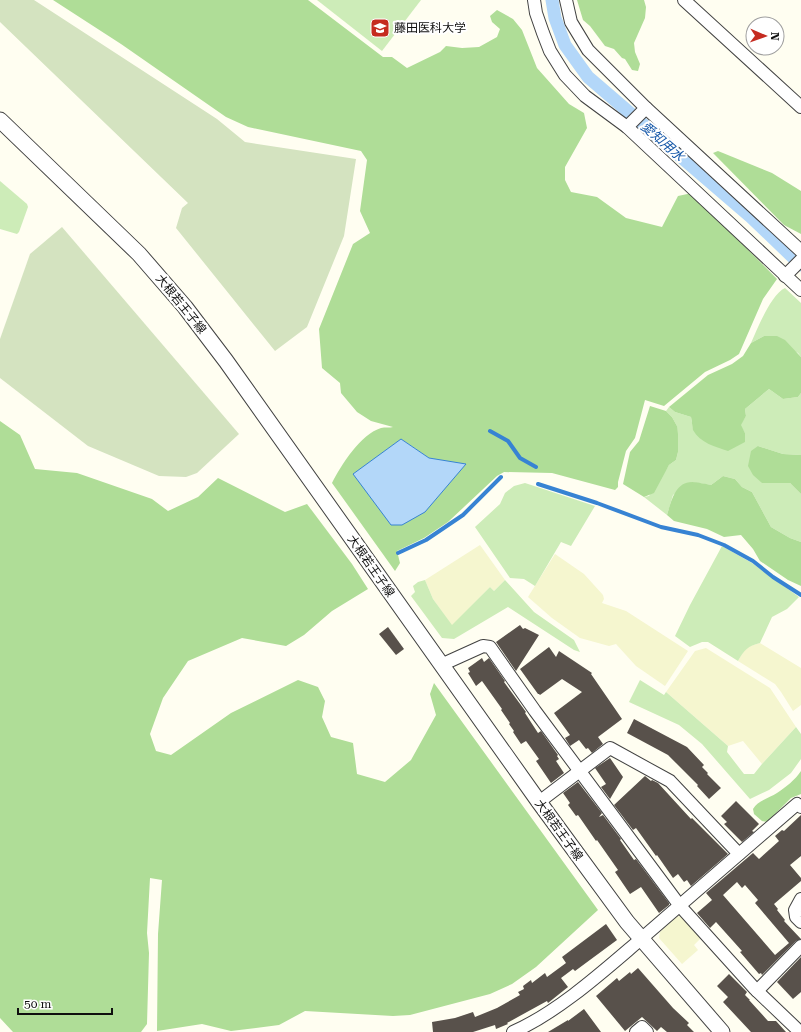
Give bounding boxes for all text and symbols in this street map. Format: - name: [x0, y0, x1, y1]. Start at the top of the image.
- north arrow: [745, 16, 785, 56]
- school or university icon: 藤田医科大学: [369, 17, 391, 39]
- place label: 藤田医科大学: [394, 21, 466, 35]
- text: N: [768, 32, 781, 41]
- water label: 愛知用水: [638, 119, 689, 165]
- street label: 大根若王子線: [153, 272, 209, 336]
- street label: 大根若王子線: [345, 532, 397, 600]
- street label: 大根若王子線: [532, 797, 586, 863]
- scale bar: [18, 990, 112, 1016]
- text: 50 m: [24, 997, 51, 1011]

